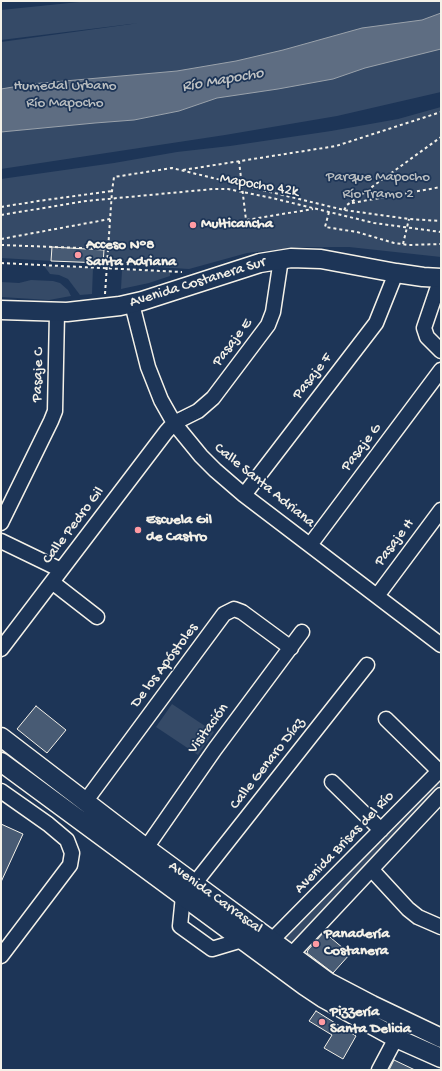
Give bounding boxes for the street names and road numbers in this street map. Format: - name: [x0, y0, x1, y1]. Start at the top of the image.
- street label: Mapocho 42k: [218, 170, 300, 202]
- street label: Avenida Costanera Sur: [128, 254, 268, 312]
- street label: Pasaje E: [209, 315, 257, 371]
- street label: Pasaje C: [29, 348, 49, 402]
- street label: Pasaje F: [289, 350, 337, 404]
- street label: Pasaje G: [338, 420, 386, 476]
- street label: Calle Santa Adriana: [210, 440, 318, 532]
- street label: Calle Pedro Gil: [39, 484, 109, 568]
- street label: Pasaje H: [371, 516, 419, 570]
- street label: De los Apóstoles: [127, 620, 203, 712]
- street label: Visitación: [185, 700, 233, 758]
- street label: Calle Genaro Díaz: [227, 714, 309, 814]
- street label: Avenida Brisas del Río: [291, 788, 399, 898]
- street label: Avenida Carrascal: [164, 858, 266, 938]

